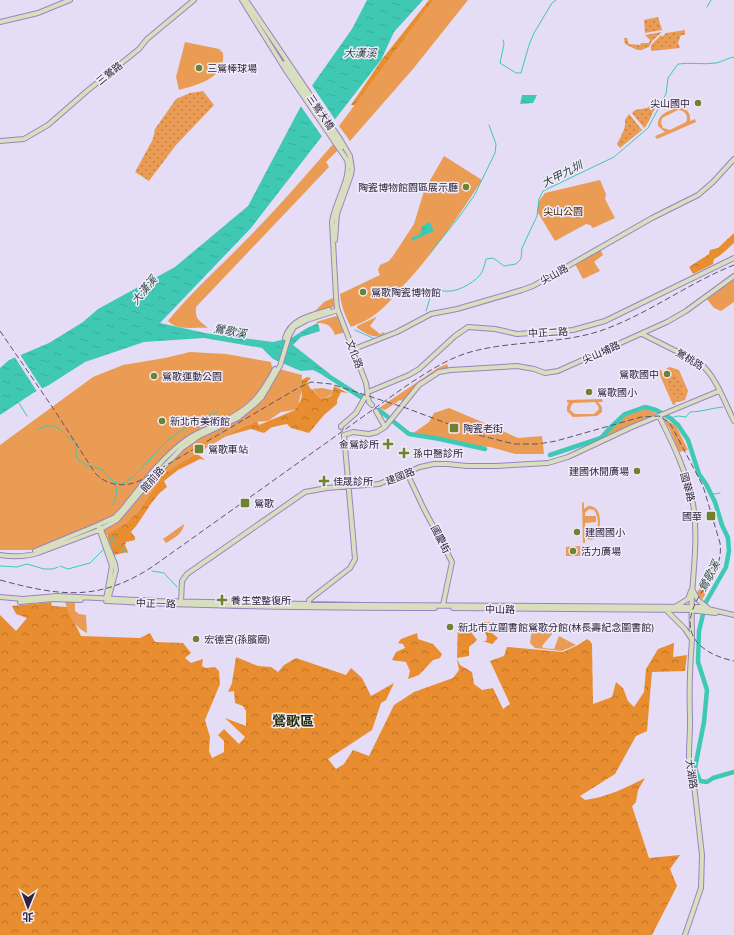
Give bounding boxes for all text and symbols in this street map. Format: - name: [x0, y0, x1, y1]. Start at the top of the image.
- water label: 大漢溪: [344, 46, 378, 60]
- street label: 三鶯路: [94, 59, 125, 88]
- place label: 三鶯棒球場: [207, 62, 257, 75]
- marker: 三鶯棒球場: [194, 63, 204, 73]
- street label: 三鶯大橋: [304, 92, 337, 132]
- place label: 尖山國中: [650, 97, 690, 110]
- marker: 尖山國中: [693, 98, 703, 108]
- water label: 大甲九圳: [539, 157, 587, 190]
- place label: 陶瓷博物館園區展示廳: [358, 181, 458, 194]
- marker: 陶瓷博物館園區展示廳: [461, 182, 471, 192]
- park label: 尖山公園: [543, 205, 583, 218]
- street label: 尖山路: [538, 261, 571, 287]
- water label: 大漢溪: [128, 271, 161, 307]
- place label: 鶯歌陶瓷博物館: [371, 286, 441, 299]
- marker: 鶯歌陶瓷博物館: [358, 287, 368, 297]
- water label: 鶯歌溪: [213, 321, 249, 341]
- street label: 中正二路: [528, 325, 568, 340]
- street label: 文化路: [343, 338, 366, 371]
- street label: 尖山埔路: [580, 338, 622, 367]
- street label: 鶯桃路: [674, 346, 706, 373]
- place label: 鶯歌國中: [619, 368, 659, 381]
- marker: 鶯歌國中: [662, 369, 672, 379]
- place label: 鶯歌運動公園: [162, 370, 222, 383]
- marker: 鶯歌運動公園: [149, 371, 159, 381]
- place label: 鶯歌國小: [597, 386, 637, 399]
- marker: 鶯歌國小: [584, 387, 594, 397]
- place label: 新北市美術館: [170, 415, 230, 428]
- marker: 新北市美術館: [157, 416, 167, 426]
- marker: 陶瓷老街: [448, 422, 460, 434]
- place label: 陶瓷老街: [463, 422, 503, 435]
- place label: 金鶯診所: [339, 438, 379, 451]
- marker: 金鶯診所: [382, 438, 394, 450]
- marker: 鶯歌車站: [193, 443, 205, 455]
- place label: 鶯歌車站: [208, 443, 248, 456]
- marker: 孫中醫診所: [398, 447, 410, 459]
- place label: 孫中醫診所: [413, 447, 463, 460]
- street label: 館前路: [138, 464, 167, 495]
- street label: 建國路: [384, 465, 417, 488]
- place label: 建國休閒廣場: [569, 465, 629, 478]
- marker: 建國休閒廣場: [632, 466, 642, 476]
- street label: 國華路: [677, 471, 698, 503]
- marker: 佳晟診所: [318, 475, 330, 487]
- place label: 佳晟診所: [333, 475, 373, 488]
- marker: 鶯歌: [239, 497, 251, 509]
- place label: 鶯歌: [254, 497, 274, 510]
- place label: 國華: [682, 510, 702, 523]
- marker: 國華: [705, 510, 717, 522]
- street label: 國慶街: [428, 523, 453, 556]
- place label: 建國國小: [585, 526, 625, 539]
- marker: 建國國小: [572, 527, 582, 537]
- place label: 活力廣場: [581, 545, 621, 558]
- marker: 活力廣場: [568, 546, 578, 556]
- water label: 鶯歌溪: [695, 556, 724, 594]
- marker: 養生堂整復所: [216, 594, 228, 606]
- place label: 養生堂整復所: [231, 594, 291, 607]
- street label: 中正一路: [136, 596, 176, 611]
- street label: 中山路: [485, 603, 515, 616]
- place label: 新北市立圖書館鶯歌分館(林長壽紀念圖書館): [458, 621, 654, 634]
- marker: 新北市立圖書館鶯歌分館(林長壽紀念圖書館): [445, 622, 455, 632]
- place label: 宏德宮(孫臏廟): [204, 633, 270, 646]
- marker: 宏德宮(孫臏廟): [191, 634, 201, 644]
- district label: 鶯歌區: [272, 712, 314, 730]
- street label: 大湖路: [683, 758, 700, 790]
- north arrow: [8, 887, 48, 927]
- text: 北: [22, 910, 33, 924]

